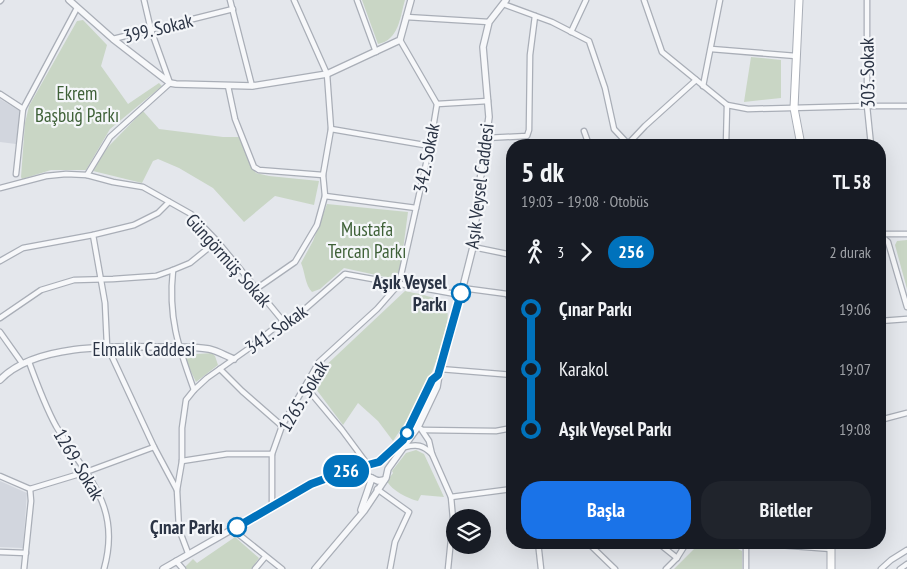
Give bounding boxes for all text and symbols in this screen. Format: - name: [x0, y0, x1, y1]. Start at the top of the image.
- street label: 399. Sokak: [121, 8, 196, 48]
- street label: 303. Sokak: [854, 37, 880, 108]
- park label: Ekrem Başbuğ Parkı: [35, 81, 119, 127]
- street label: 342. Sokak: [407, 121, 445, 195]
- street label: Aşık Veysel Caddesi: [459, 122, 499, 250]
- text: 5 dk: [521, 153, 564, 190]
- text: TL 58: [833, 170, 871, 194]
- text: 19:03 – 19:08 · Otobüs: [521, 191, 649, 211]
- street label: Güngörmüş Sokak: [181, 208, 278, 312]
- park label: Mustafa Tercan Parkı: [328, 217, 406, 263]
- icon: walk: [521, 238, 549, 266]
- icon: forward: [572, 238, 600, 266]
- text: 256: [618, 240, 644, 263]
- text: 3: [557, 242, 564, 262]
- text: 2 durak: [830, 242, 871, 262]
- place label: Aşık Veysel Parkı: [371, 270, 447, 316]
- marker: Aşık Veysel Parkı: [451, 283, 471, 303]
- text: Çınar Parkı: [559, 297, 632, 321]
- street label: 341. Sokak: [240, 299, 312, 359]
- text: 19:06: [839, 299, 871, 319]
- street label: Elmalık Caddesi: [93, 337, 195, 361]
- street label: 1265. Sokak: [272, 355, 334, 436]
- text: Karakol: [559, 357, 608, 381]
- text: 19:07: [839, 359, 871, 379]
- text: Aşık Veysel Parkı: [559, 417, 672, 441]
- text: 19:08: [839, 419, 871, 439]
- street label: 1269. Sokak: [48, 424, 110, 505]
- unlabelled marker: [400, 426, 414, 440]
- line badge: 256: [317, 455, 375, 487]
- text: 256: [333, 459, 359, 482]
- button: Başla: [521, 481, 691, 539]
- button: Biletler: [701, 481, 871, 539]
- map controls: [446, 509, 491, 554]
- button: layers: [446, 509, 491, 554]
- place label: Çınar Parkı: [150, 515, 223, 539]
- marker: Çınar Parkı: [227, 517, 247, 537]

